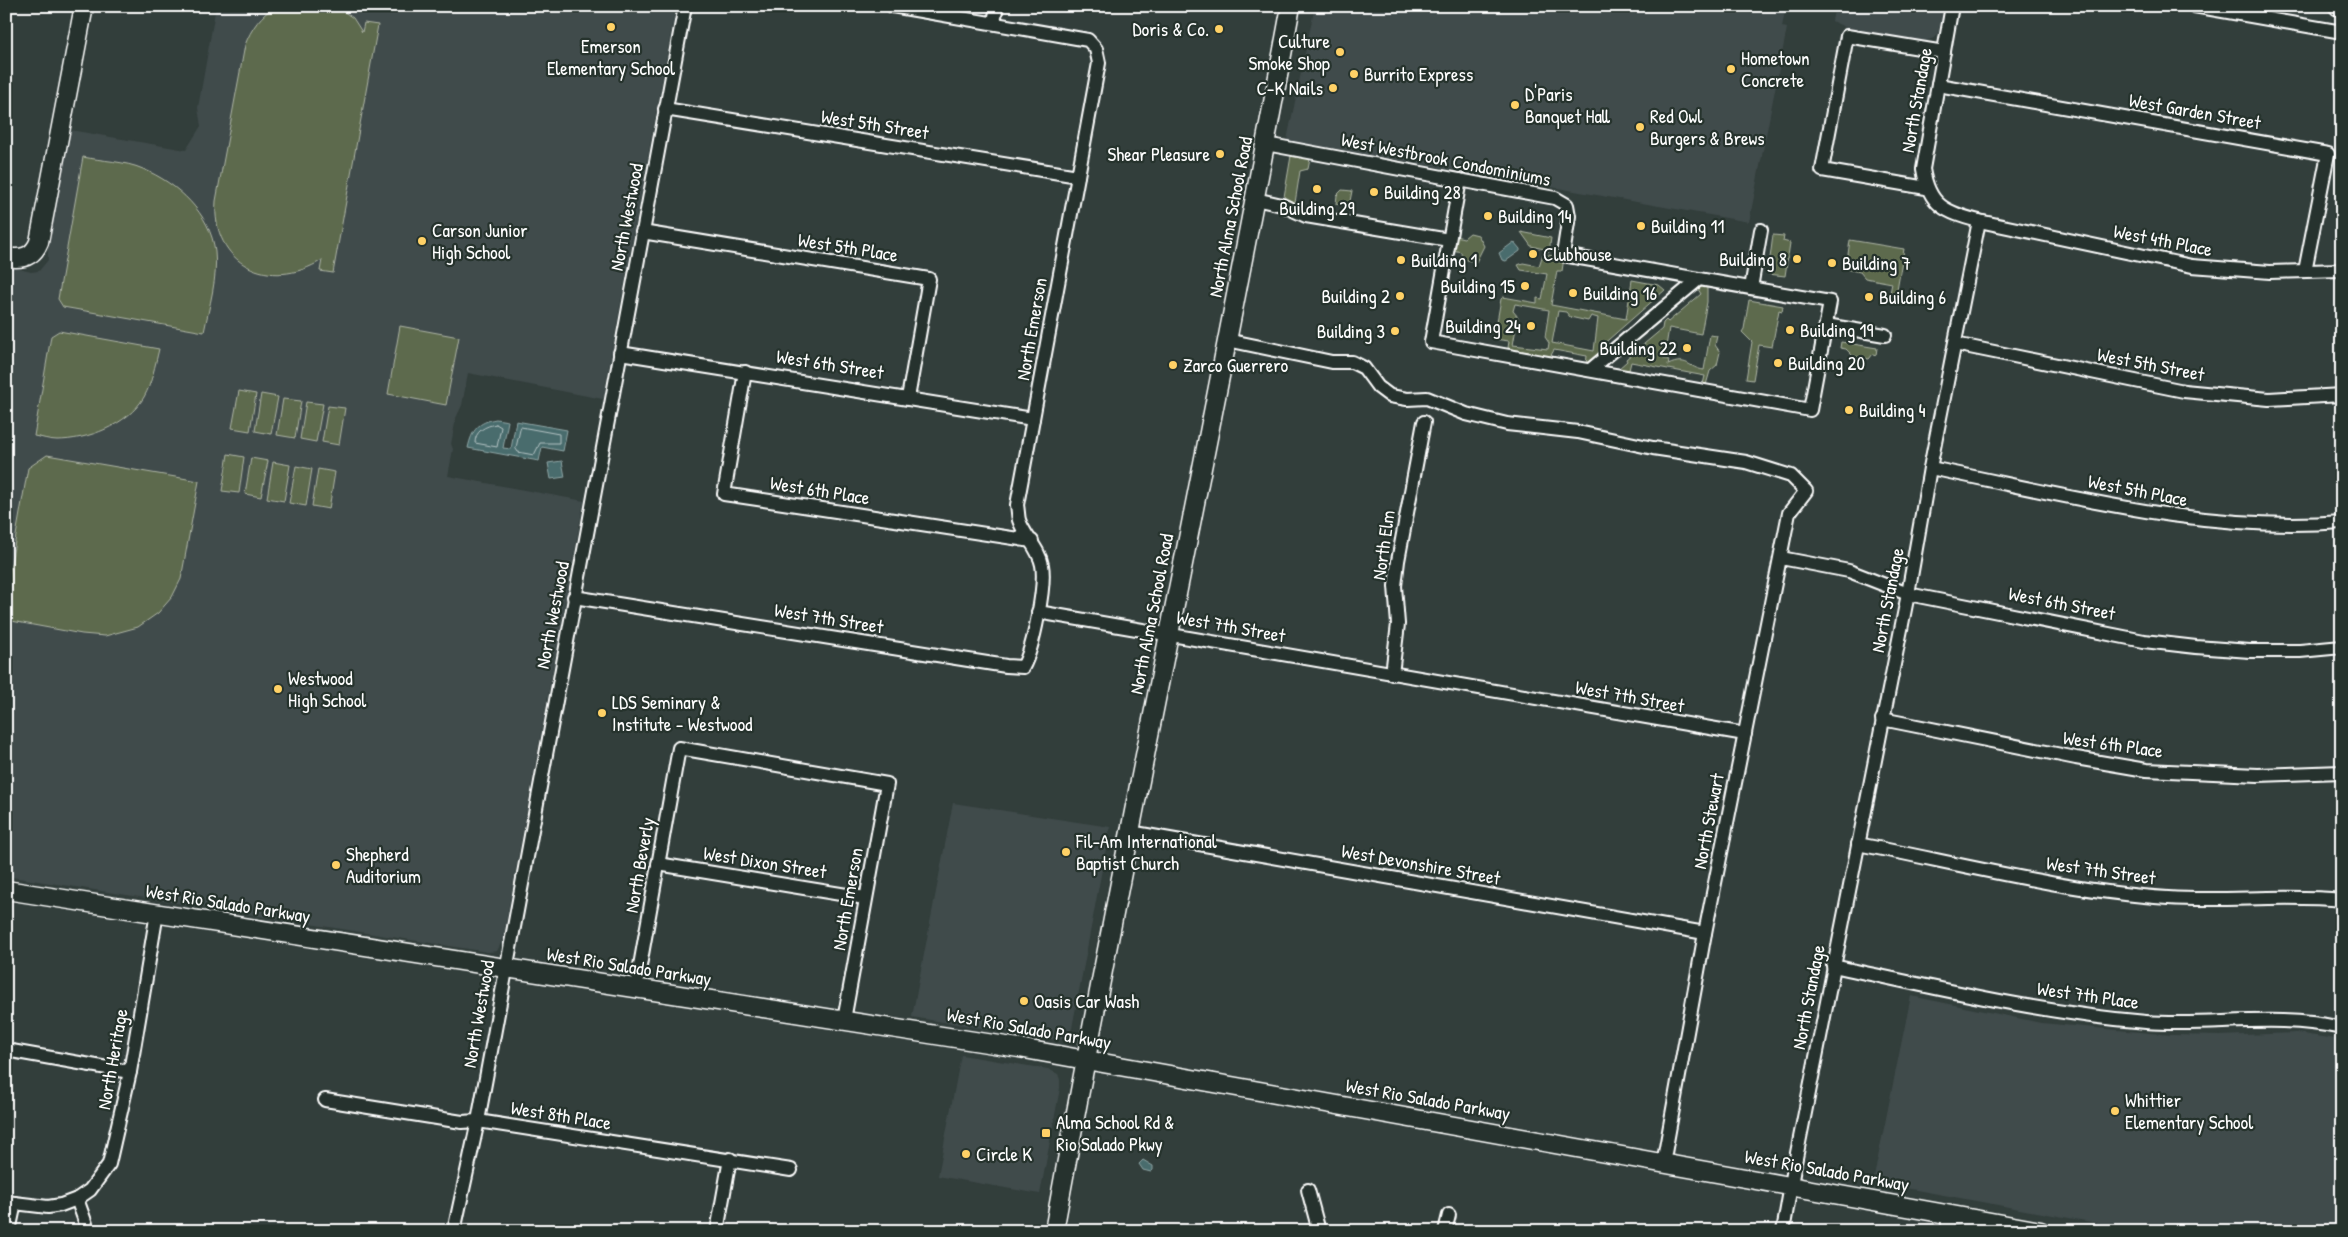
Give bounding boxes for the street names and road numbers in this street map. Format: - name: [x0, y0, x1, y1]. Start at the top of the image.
- street label: North Standage: [1894, 45, 1938, 155]
- street label: West Garden Street: [2127, 87, 2263, 135]
- street label: West 5th Street: [819, 103, 931, 145]
- street label: West Westbrook Condominiums: [1339, 126, 1553, 192]
- street label: North Alma School Road: [1202, 134, 1258, 299]
- street label: North Westwood: [603, 161, 649, 273]
- street label: West 4th Place: [2111, 218, 2215, 262]
- street label: West 5th Place: [796, 226, 900, 268]
- street label: North Emerson: [1009, 276, 1053, 382]
- street label: West 5th Street: [2095, 341, 2207, 387]
- street label: West 6th Street: [775, 343, 886, 385]
- street label: West 5th Place: [2086, 468, 2190, 512]
- street label: West 6th Place: [768, 469, 872, 511]
- street label: North Elm: [1365, 508, 1401, 582]
- street label: North Alma School Road: [1123, 531, 1179, 696]
- street label: North Standage: [1864, 545, 1910, 655]
- street label: North Westwood: [529, 559, 575, 671]
- street label: West 6th Street: [2006, 580, 2118, 626]
- street label: West 7th Street: [773, 597, 886, 640]
- street label: West 7th Street: [1175, 604, 1288, 648]
- street label: West 7th Street: [1574, 674, 1687, 718]
- street label: West 6th Place: [2061, 724, 2165, 764]
- street label: North Stewart: [1686, 771, 1730, 871]
- street label: North Beverly: [618, 815, 660, 915]
- street label: West Devonshire Street: [1339, 837, 1503, 891]
- street label: West Dixon Street: [702, 839, 829, 885]
- street label: North Emerson: [825, 846, 869, 952]
- street label: West 7th Street: [2045, 849, 2158, 891]
- street label: West Rio Salado Parkway: [144, 877, 312, 929]
- street label: West Rio Salado Parkway: [545, 940, 713, 992]
- street label: North Standage: [1785, 942, 1831, 1052]
- street label: North Westwood: [456, 958, 500, 1070]
- street label: West 7th Place: [2036, 975, 2141, 1015]
- street label: West Rio Salado Parkway: [945, 1001, 1113, 1055]
- street label: North Heritage: [90, 1006, 134, 1111]
- street label: West Rio Salado Parkway: [1344, 1072, 1512, 1126]
- street label: West 8th Place: [509, 1094, 613, 1136]
- street label: West Rio Salado Parkway: [1743, 1143, 1911, 1197]

